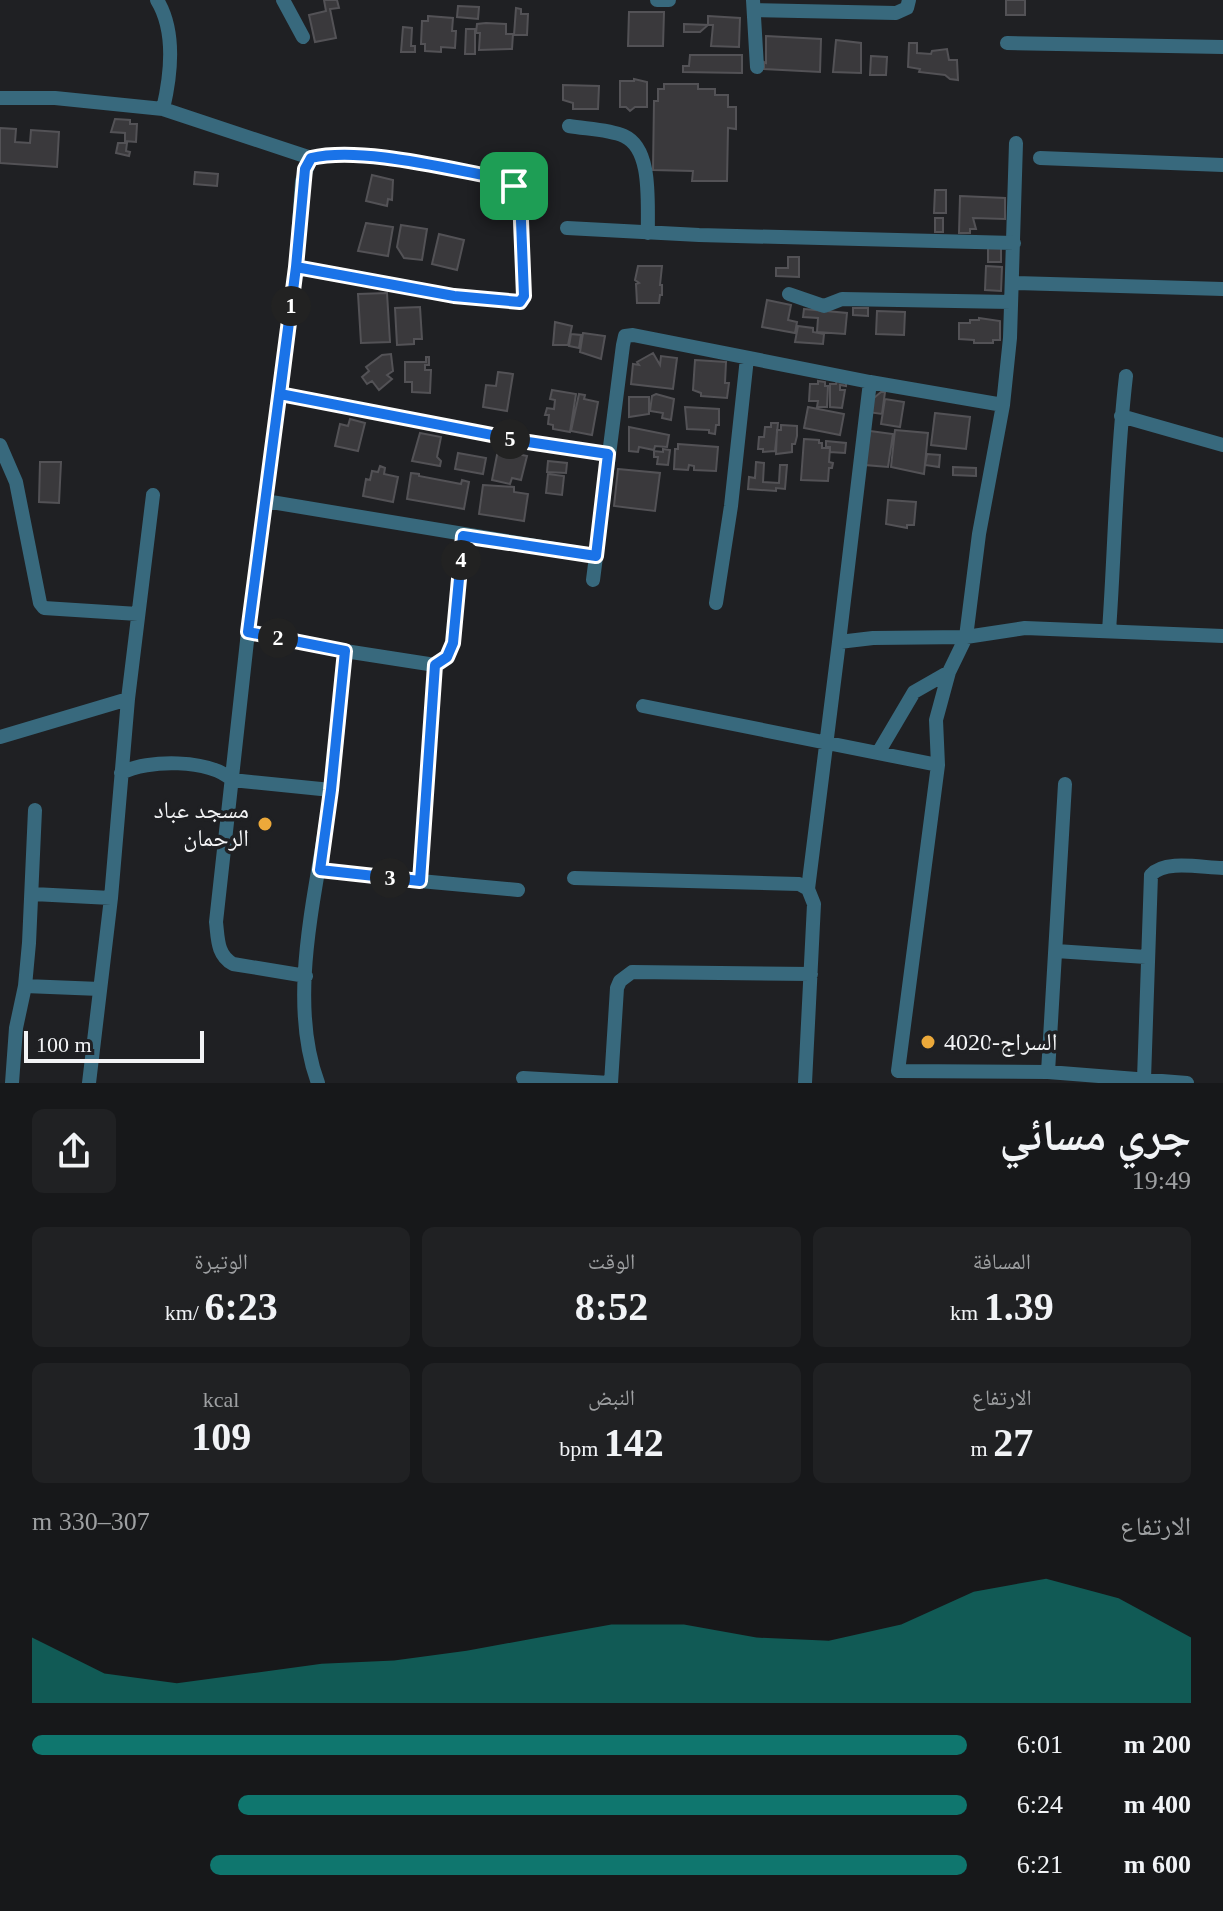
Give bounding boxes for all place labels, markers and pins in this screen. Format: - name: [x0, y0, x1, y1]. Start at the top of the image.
- pin: [480, 152, 548, 220]
- pin: 1: [271, 286, 311, 326]
- pin: 5: [490, 419, 530, 459]
- pin: 4: [441, 540, 481, 580]
- pin: 2: [258, 618, 298, 658]
- place label: مسجد عباد الرحمان: [154, 797, 249, 852]
- marker: مسجد عباد الرحمان: [256, 815, 274, 833]
- pin: 3: [370, 858, 410, 898]
- place label: السراج-4020: [944, 1029, 1057, 1057]
- marker: السراج-4020: [919, 1033, 937, 1051]

